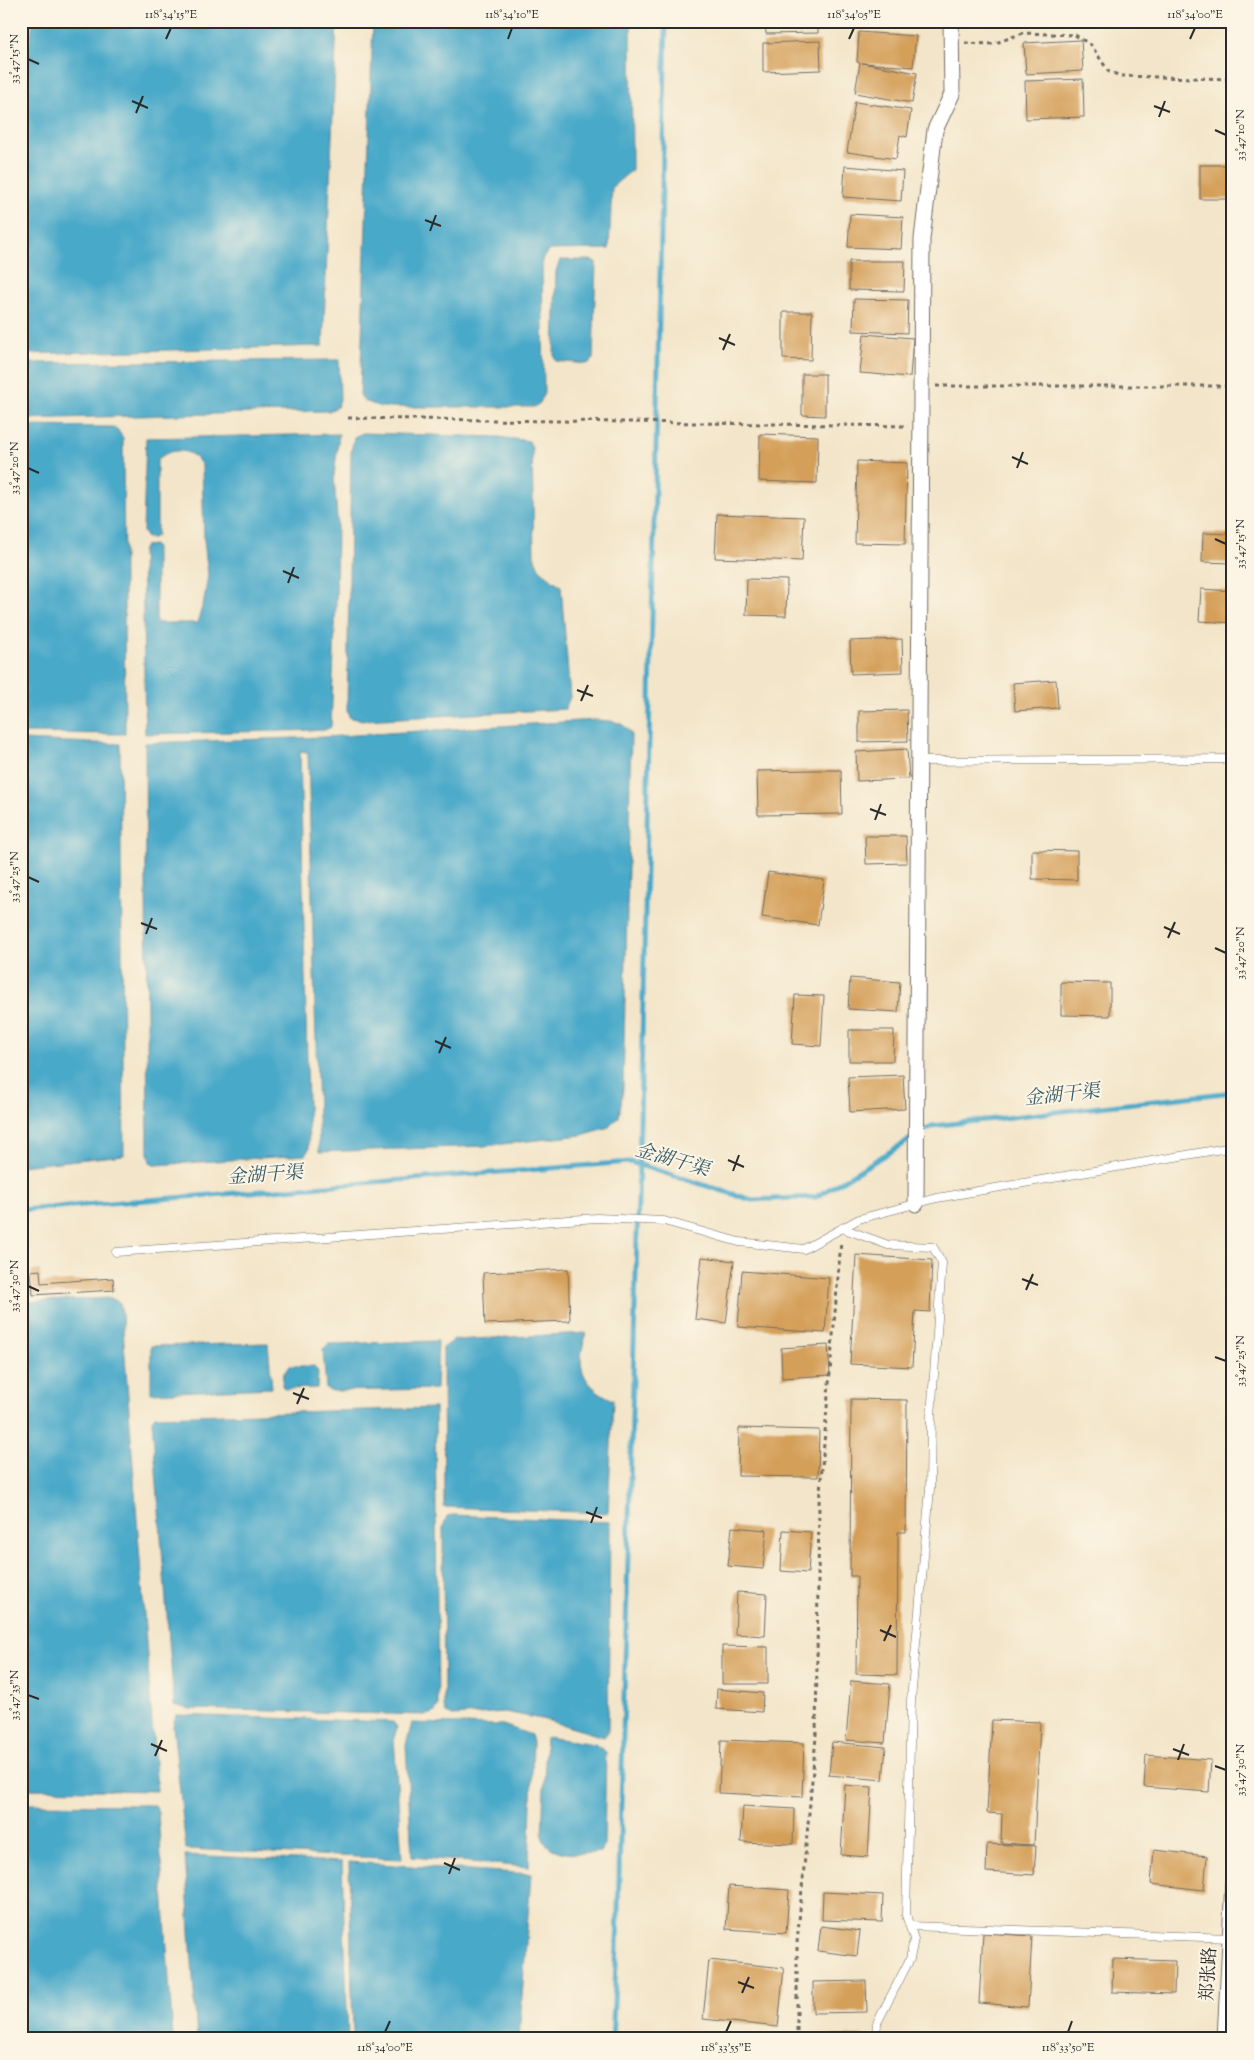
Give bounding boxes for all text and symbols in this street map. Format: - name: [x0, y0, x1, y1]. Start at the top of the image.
- text: 118°34'15"E: [145, 6, 198, 24]
- text: 118°34'10"E: [485, 6, 540, 24]
- text: 118°34'05"E: [827, 6, 881, 24]
- text: 118°34'00"E: [1167, 6, 1223, 24]
- text: 33°47'15"N: [6, 34, 24, 84]
- text: 33°47'10"N: [1232, 109, 1250, 161]
- text: 33°47'20"N: [6, 441, 24, 495]
- text: 33°47'15"N: [1232, 519, 1250, 569]
- text: 33°47'25"N: [6, 851, 24, 903]
- text: 33°47'20"N: [1232, 926, 1250, 980]
- water label: 金湖干渠: [1023, 1078, 1104, 1113]
- water label: 金湖干渠: [632, 1138, 715, 1185]
- water label: 金湖干渠: [226, 1160, 307, 1192]
- text: 33°47'30"N: [6, 1259, 24, 1312]
- text: 33°47'25"N: [1232, 1335, 1250, 1387]
- text: 33°47'35"N: [6, 1669, 24, 1720]
- text: 33°47'30"N: [1232, 1743, 1250, 1796]
- street label: 郑张路: [1196, 1946, 1224, 2002]
- text: 118°34'00"E: [357, 2039, 413, 2057]
- text: 118°33'55"E: [701, 2039, 752, 2057]
- text: 118°33'50"E: [1042, 2039, 1095, 2057]

